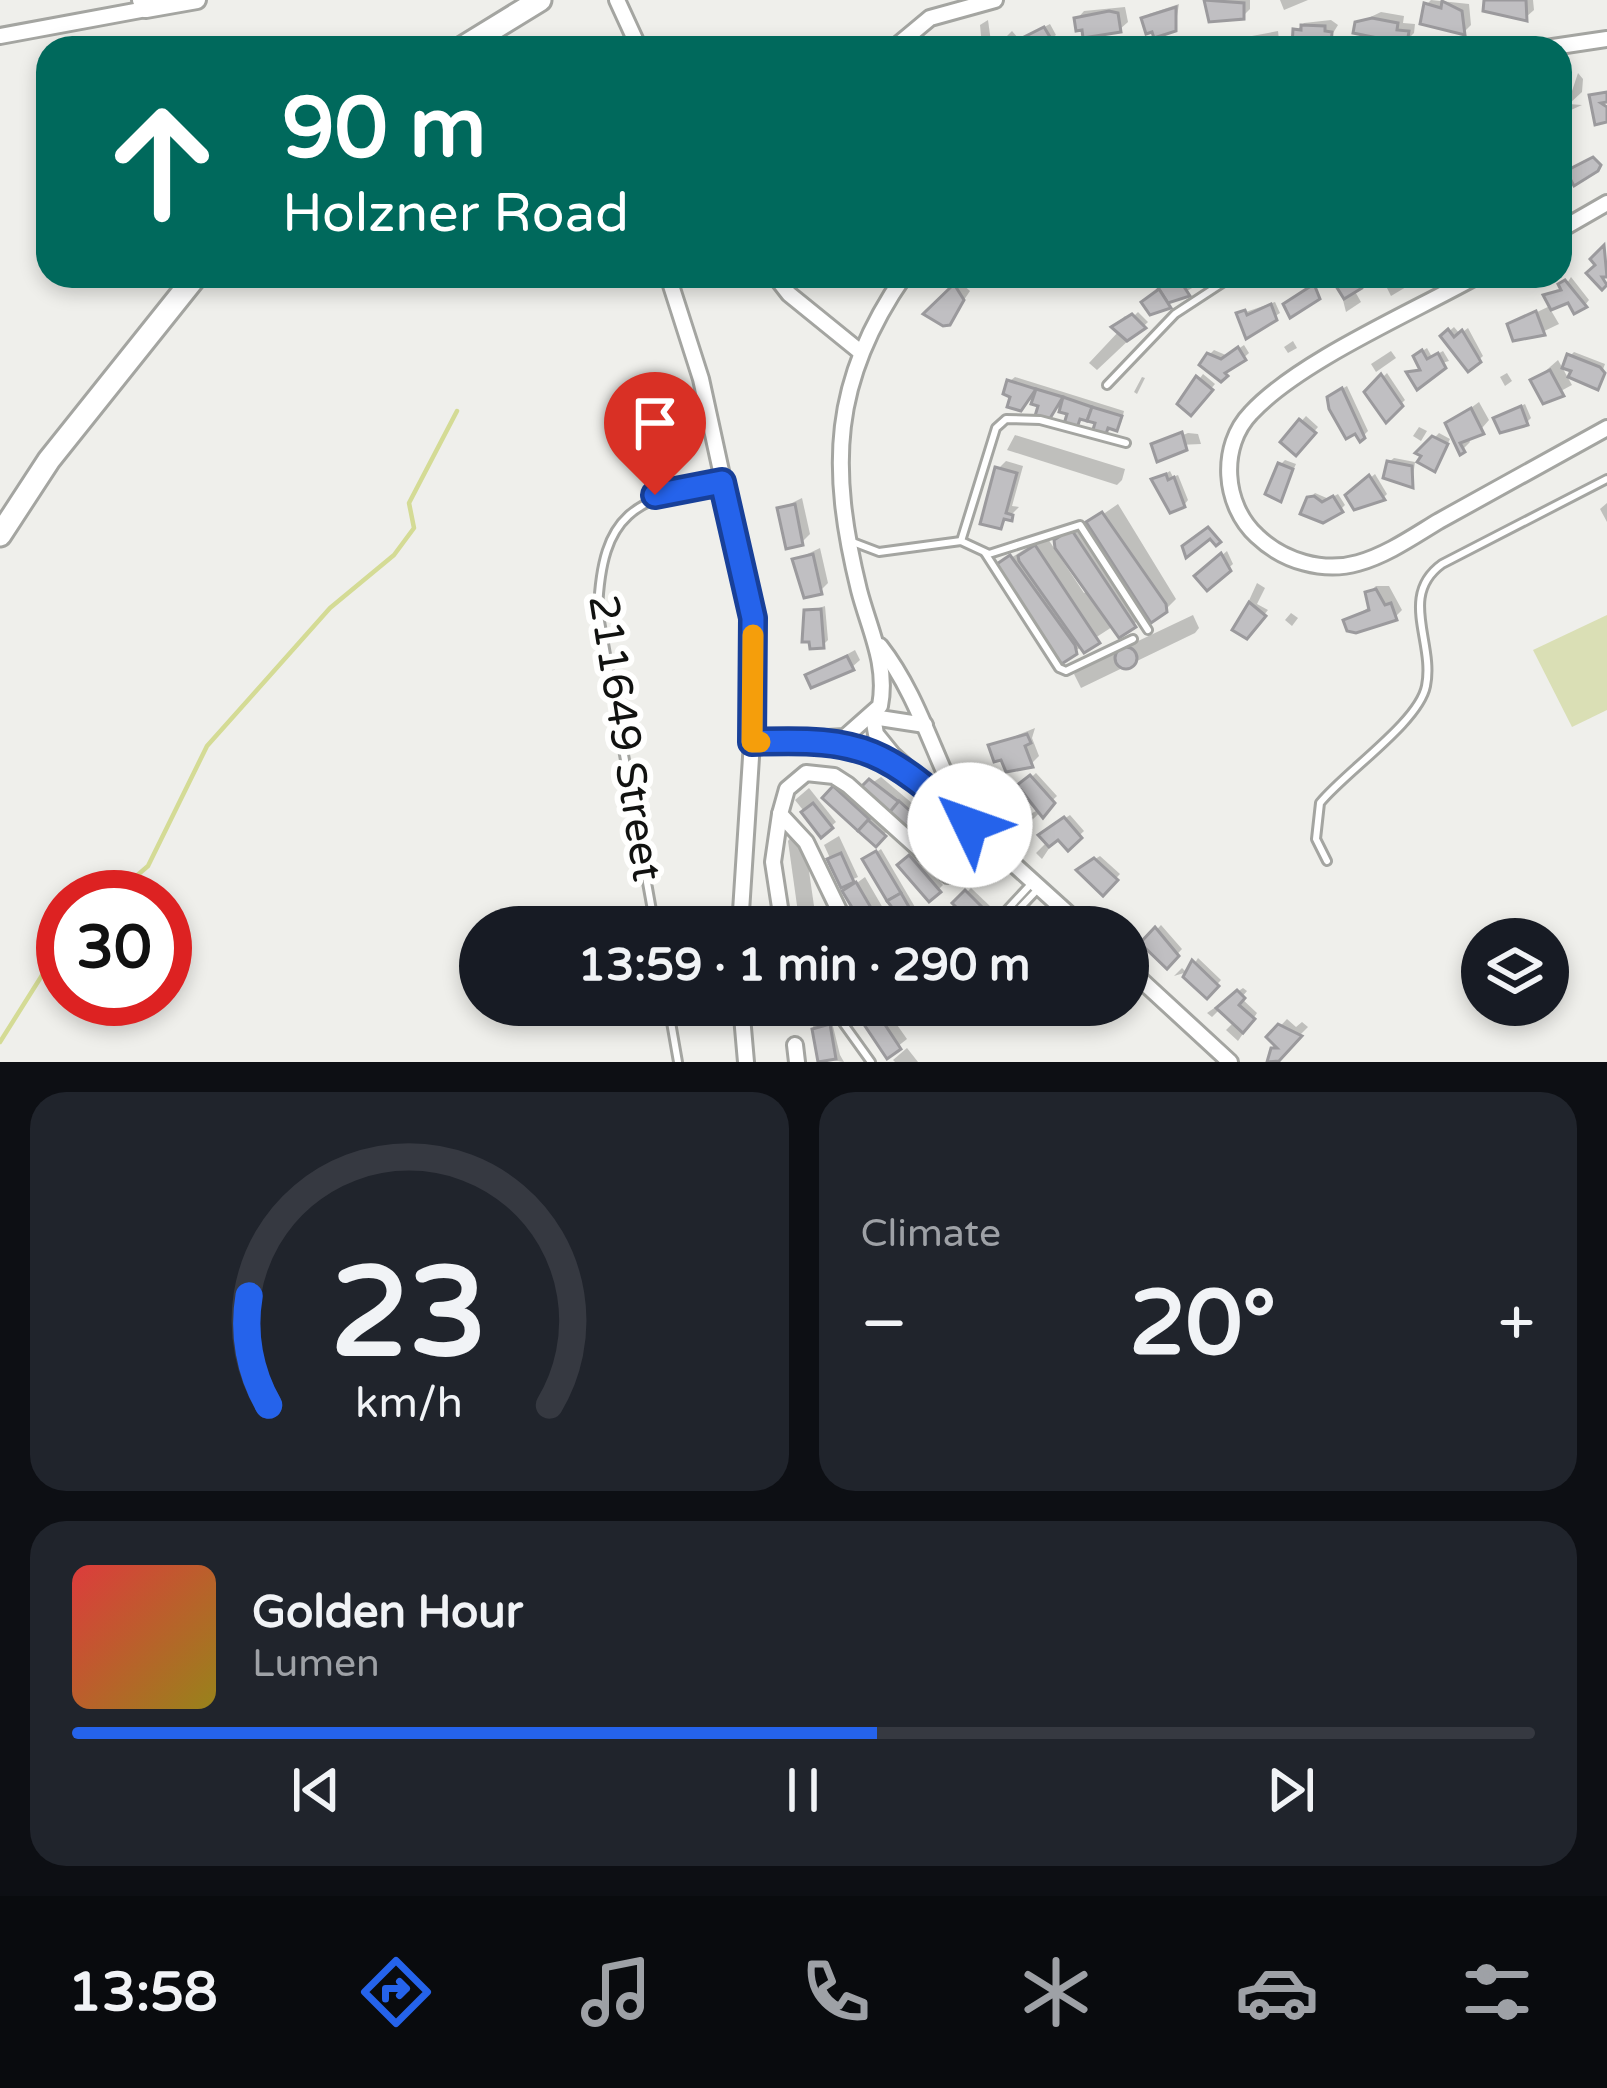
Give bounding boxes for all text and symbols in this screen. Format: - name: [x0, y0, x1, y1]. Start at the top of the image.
- text: 90 m: [282, 79, 486, 180]
- icon: ahead: [84, 84, 240, 240]
- text: Holzner Road: [282, 181, 629, 246]
- pin: [604, 372, 706, 495]
- icon: arrive: [622, 390, 688, 456]
- street label: 211649 Street: [577, 591, 673, 885]
- position arrow: [907, 762, 1033, 888]
- speed limit sign: 30: [36, 870, 192, 1026]
- map controls: [1461, 918, 1569, 1026]
- button: layers: [1461, 918, 1569, 1026]
- text: 13:59 · 1 min · 290 m: [578, 939, 1030, 993]
- text: Climate: [861, 1210, 1001, 1257]
- text: 23: [331, 1239, 488, 1390]
- text: 20°: [1129, 1270, 1276, 1379]
- text: −: [861, 1284, 908, 1364]
- text: +: [1498, 1284, 1535, 1364]
- text: km/h: [355, 1377, 463, 1428]
- text: Golden Hour: [252, 1586, 523, 1640]
- text: Lumen: [252, 1640, 380, 1687]
- icon: previous: [283, 1757, 349, 1823]
- icon: pause: [770, 1757, 836, 1823]
- icon: next: [1258, 1757, 1324, 1823]
- icon: directions: [354, 1950, 438, 2034]
- icon: music: [574, 1950, 658, 2034]
- icon: phone: [794, 1950, 878, 2034]
- icon: climate: [1014, 1950, 1098, 2034]
- icon: car: [1235, 1950, 1319, 2034]
- icon: filters: [1455, 1950, 1539, 2034]
- text: 13:58: [68, 1960, 218, 2025]

